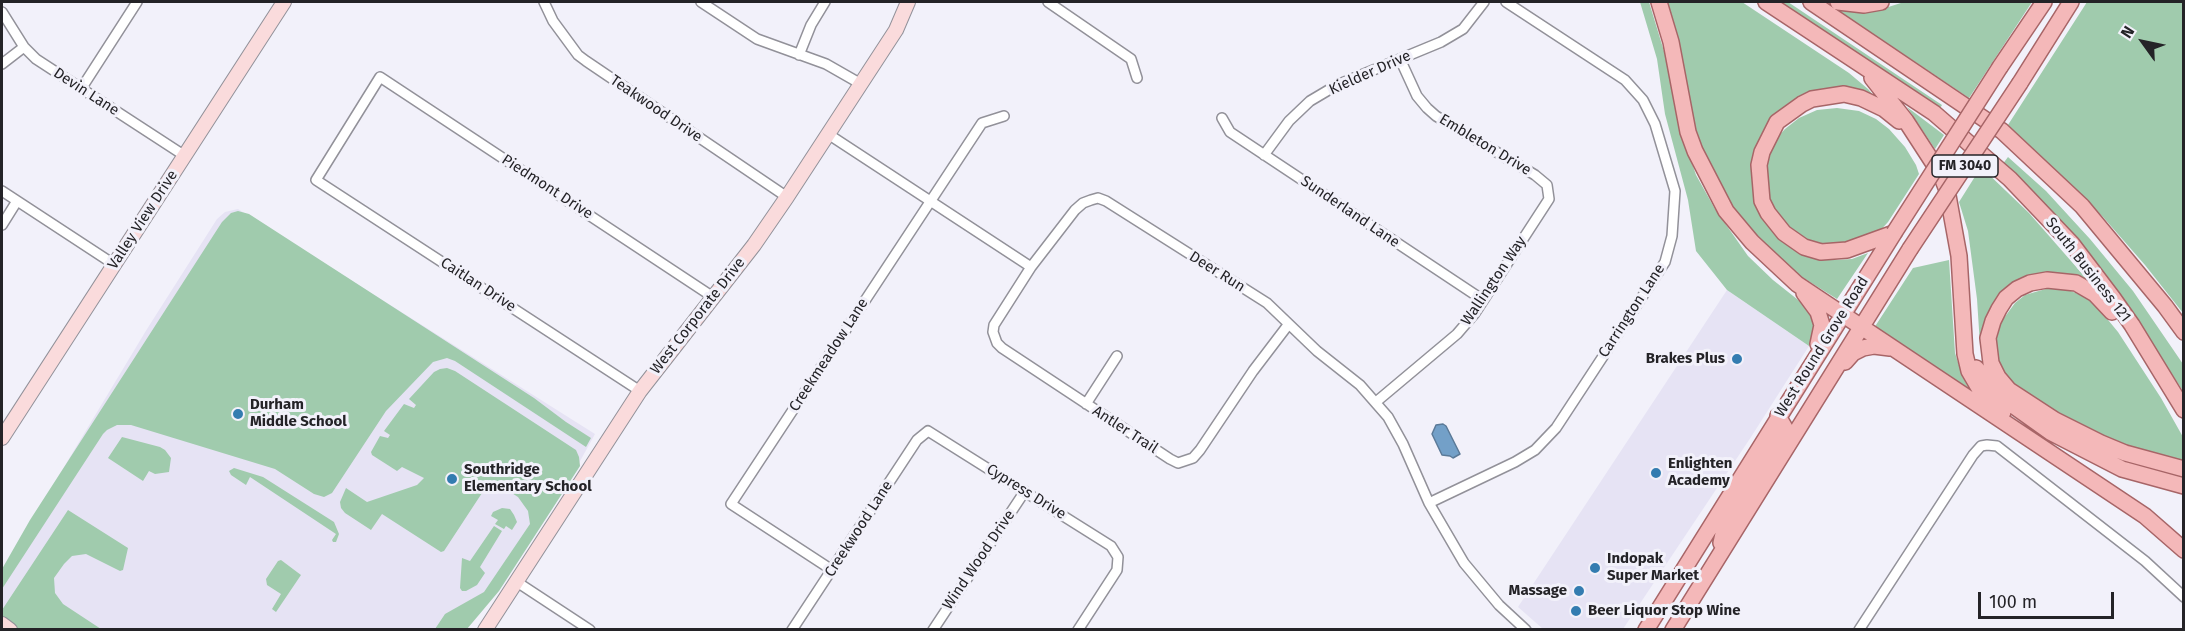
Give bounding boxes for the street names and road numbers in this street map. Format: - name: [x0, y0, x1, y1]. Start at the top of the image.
- street label: Kielder Drive: [1326, 47, 1414, 99]
- street label: Devin Lane: [50, 64, 122, 120]
- street label: Teakwood Drive: [607, 72, 705, 146]
- street label: Embleton Drive: [1436, 110, 1534, 180]
- street label: Piedmont Drive: [498, 151, 596, 223]
- road number: FM 3040: [1932, 155, 1998, 177]
- street label: Valley View Drive: [104, 167, 182, 273]
- street label: Sunderland Lane: [1297, 172, 1403, 252]
- street label: South Business 121: [2042, 214, 2134, 326]
- street label: Wallington Way: [1458, 233, 1530, 329]
- street label: Deer Run: [1186, 248, 1248, 296]
- street label: Caitlan Drive: [437, 254, 519, 316]
- street label: West Corporate Drive: [647, 254, 749, 378]
- street label: Carrington Lane: [1595, 261, 1669, 361]
- street label: West Round Grove Road: [1771, 273, 1873, 421]
- street label: Creekmeadow Lane: [786, 295, 872, 415]
- street label: Antler Trail: [1089, 402, 1161, 458]
- street label: Cypress Drive: [983, 460, 1069, 524]
- street label: Creekwood Lane: [821, 477, 897, 581]
- street label: Wind Wood Drive: [939, 507, 1019, 613]

